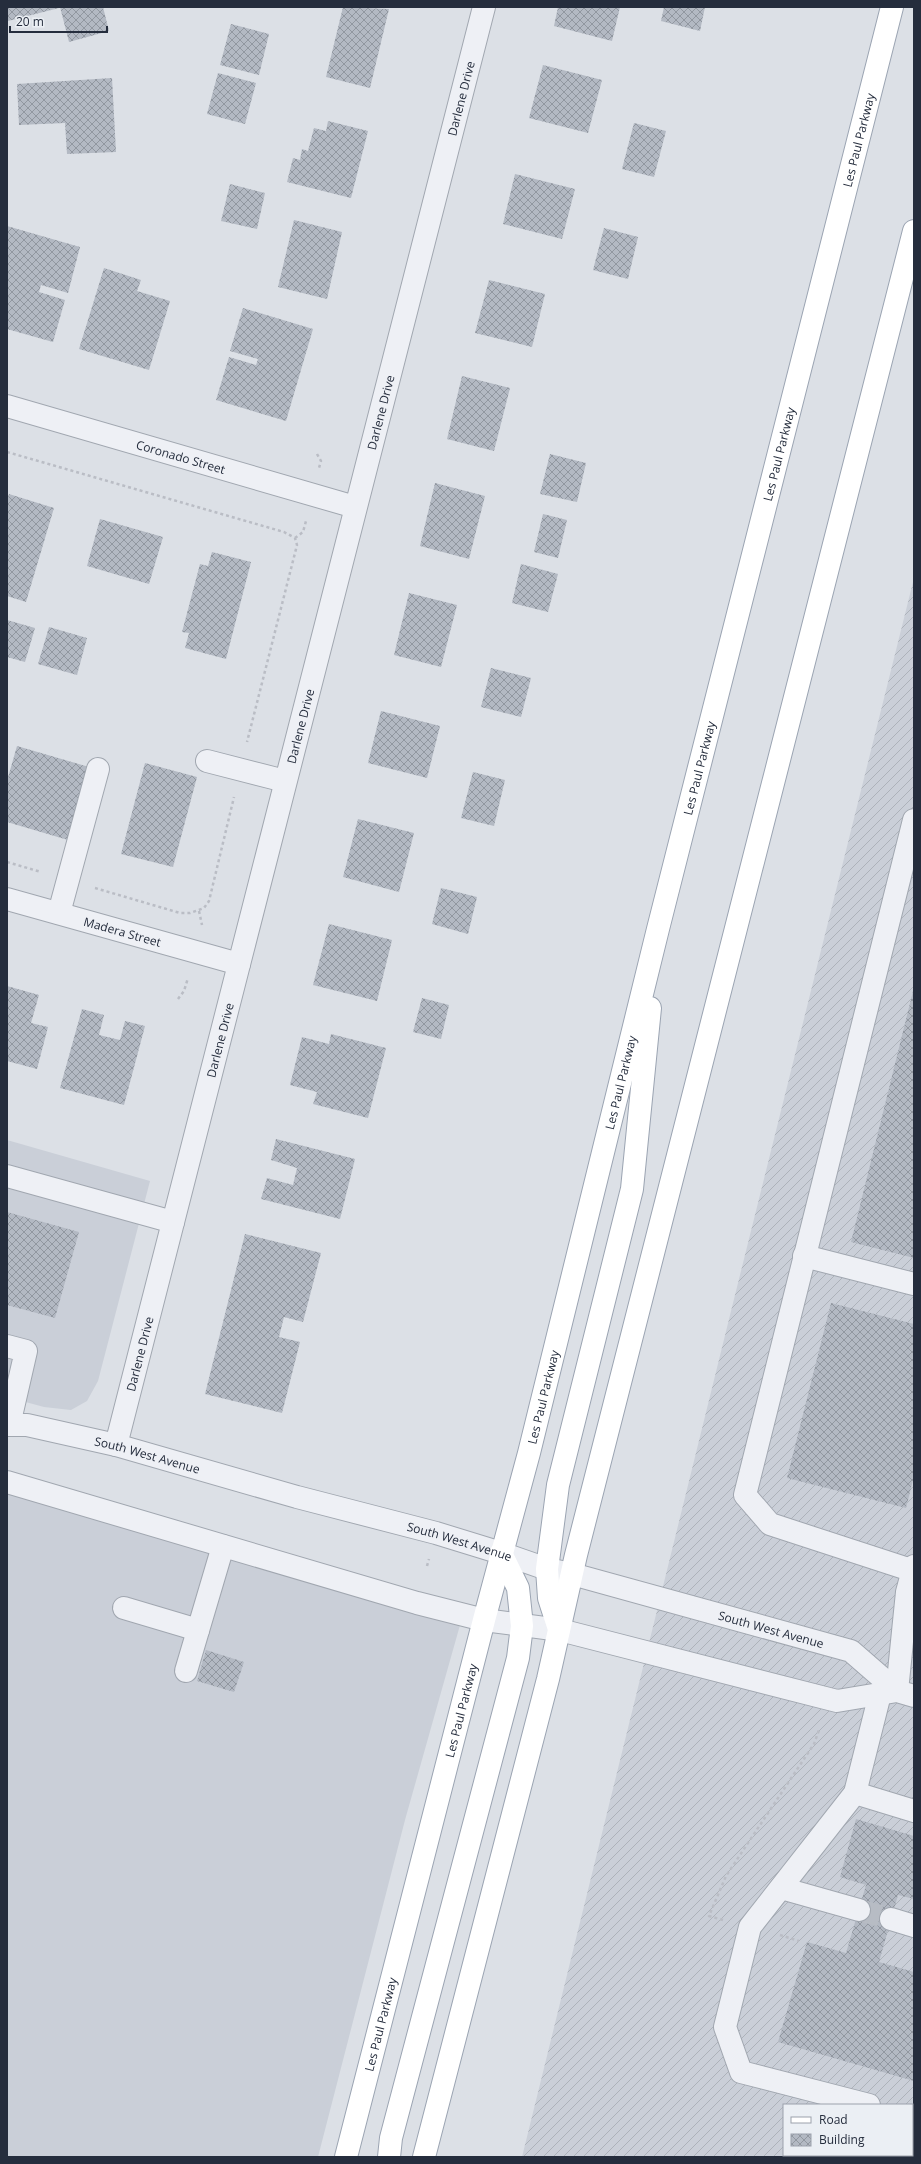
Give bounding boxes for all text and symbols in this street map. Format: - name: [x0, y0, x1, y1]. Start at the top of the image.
- scale bar: [10, 8, 107, 34]
- text: 20 m: [16, 13, 44, 30]
- street label: Darlene Drive: [443, 59, 478, 138]
- street label: Les Paul Parkway: [838, 90, 879, 189]
- street label: Darlene Drive: [363, 373, 398, 452]
- street label: Les Paul Parkway: [758, 404, 799, 503]
- street label: Coronado Street: [134, 435, 227, 477]
- street label: Darlene Drive: [282, 687, 318, 765]
- street label: Les Paul Parkway: [679, 718, 719, 817]
- street label: Madera Street: [82, 912, 163, 950]
- street label: Darlene Drive: [202, 1001, 237, 1079]
- street label: Les Paul Parkway: [600, 1033, 640, 1131]
- street label: Darlene Drive: [122, 1314, 157, 1393]
- street label: Les Paul Parkway: [523, 1347, 563, 1446]
- street label: South West Avenue: [93, 1432, 202, 1477]
- street label: South West Avenue: [405, 1517, 515, 1565]
- street label: South West Avenue: [717, 1606, 826, 1652]
- street label: Les Paul Parkway: [441, 1661, 481, 1759]
- street label: Les Paul Parkway: [360, 1975, 401, 2073]
- legend: [783, 2104, 913, 2156]
- text: Road: [819, 2111, 848, 2128]
- text: Building: [819, 2131, 865, 2148]

